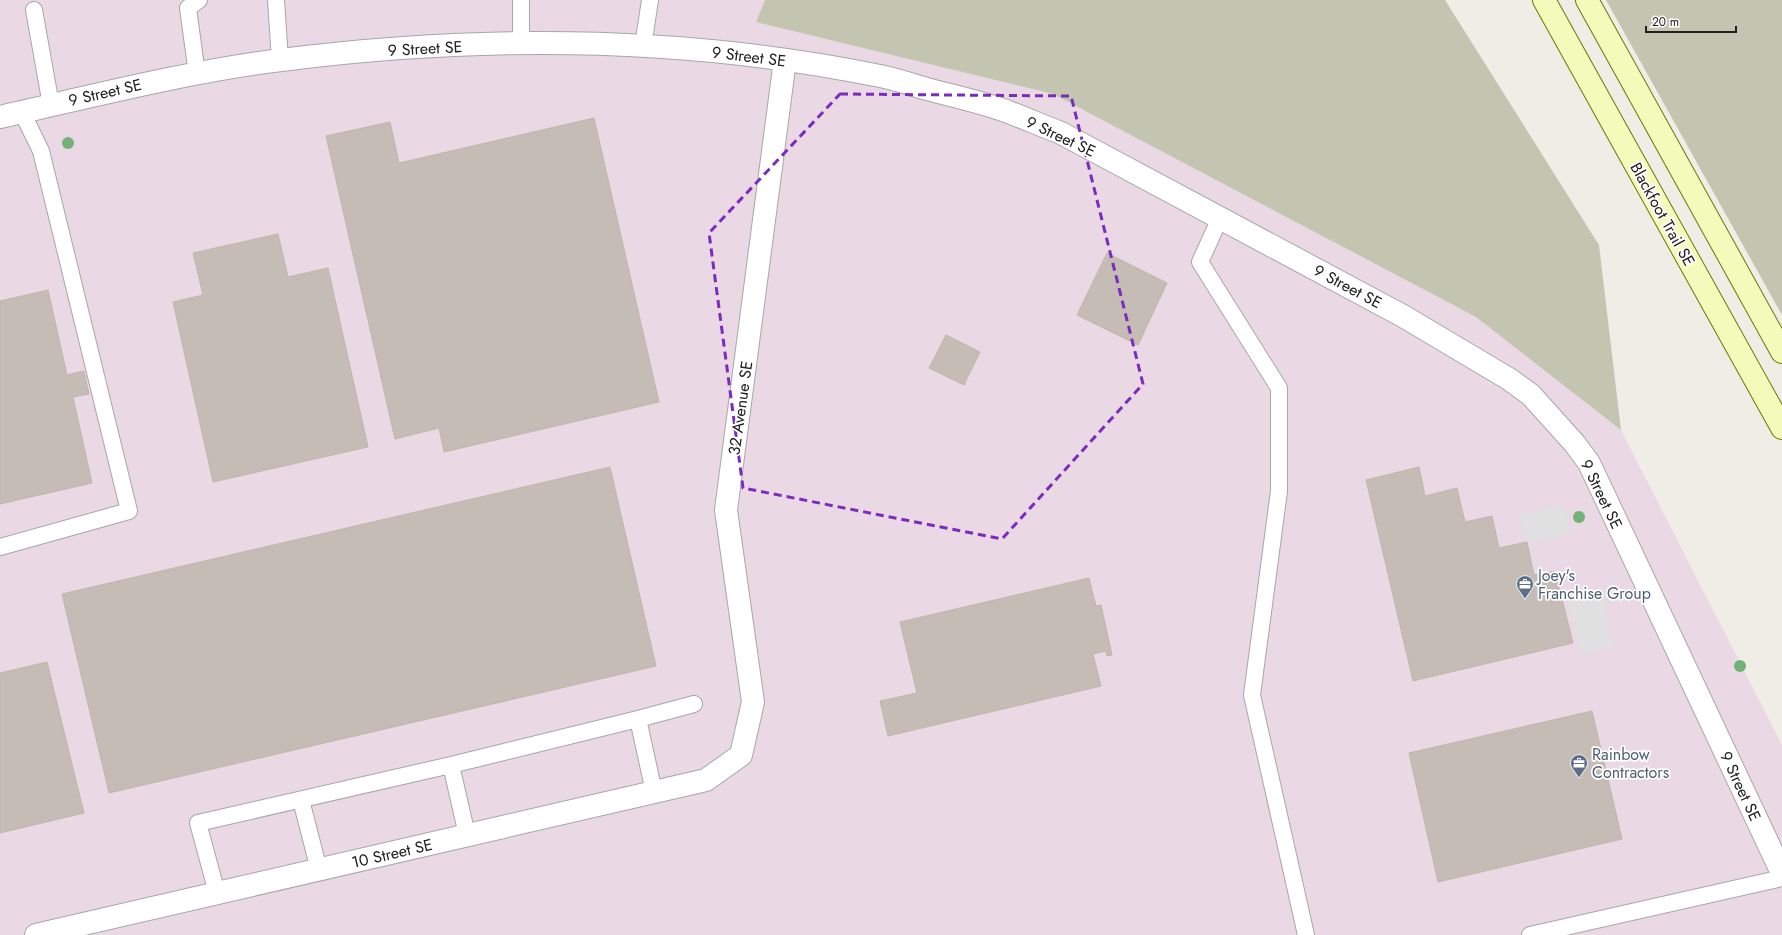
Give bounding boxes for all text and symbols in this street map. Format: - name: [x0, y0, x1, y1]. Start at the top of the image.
- scale bar: [1646, 8, 1736, 34]
- text: 20 m: [1652, 13, 1679, 31]
- street label: 9 Street SE: [387, 35, 463, 62]
- street label: 9 Street SE: [711, 41, 787, 72]
- street label: 9 Street SE: [66, 73, 144, 112]
- street label: 9 Street SE: [1022, 110, 1099, 163]
- street label: Blackfoot Trail SE: [1625, 158, 1701, 270]
- street label: 9 Street SE: [1309, 259, 1386, 314]
- street label: 32 Avenue SE: [723, 360, 758, 457]
- street label: 9 Street SE: [1575, 456, 1628, 533]
- place label: Joey's Franchise Group: [1536, 564, 1651, 605]
- office icon: Joey's Franchise Group: [1515, 574, 1535, 599]
- place label: Rainbow Contractors: [1592, 743, 1669, 784]
- street label: 9 Street SE: [1714, 748, 1767, 825]
- office icon: Rainbow Contractors: [1569, 753, 1589, 778]
- street label: 10 Street SE: [350, 833, 435, 874]

